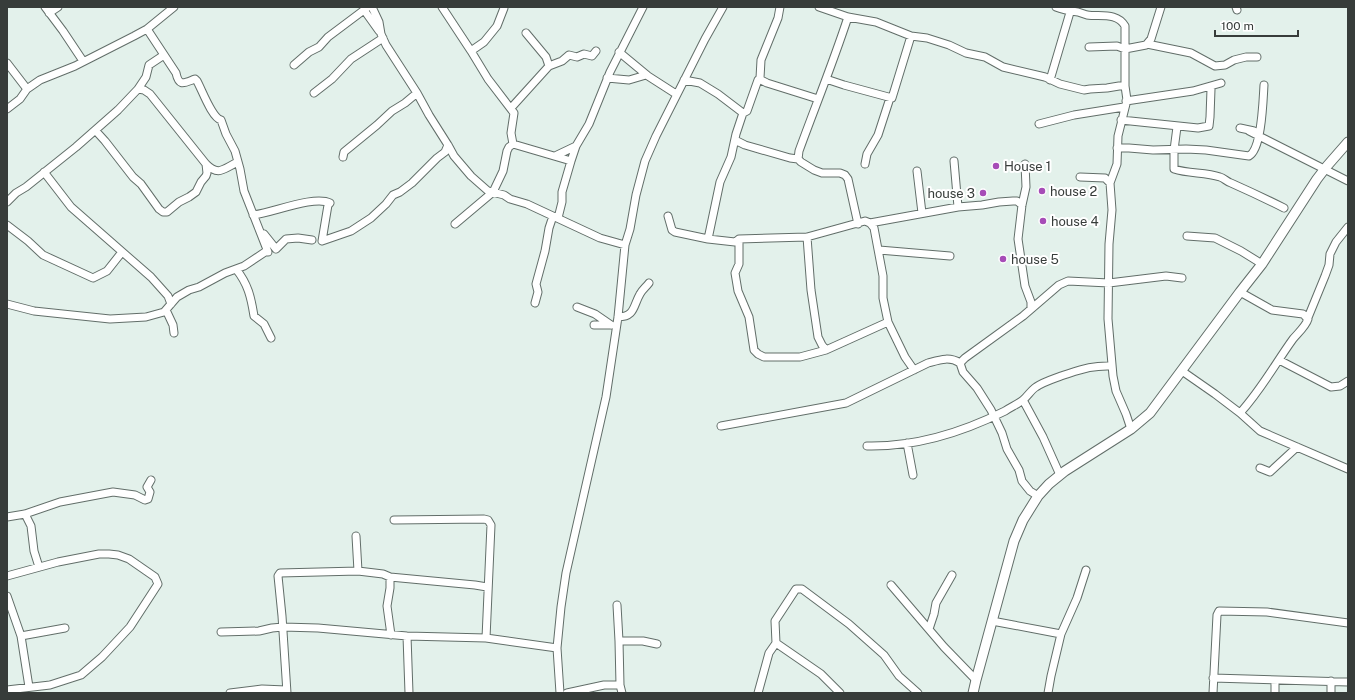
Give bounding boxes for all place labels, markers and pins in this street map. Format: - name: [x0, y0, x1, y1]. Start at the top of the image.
- place label: House 1: [1004, 159, 1051, 174]
- marker: House 1: [991, 161, 1001, 171]
- place label: house 2: [1050, 184, 1097, 199]
- place label: house 3: [927, 186, 975, 201]
- marker: house 2: [1037, 186, 1047, 196]
- marker: house 3: [978, 188, 988, 198]
- place label: house 4: [1051, 214, 1099, 229]
- marker: house 4: [1038, 216, 1048, 226]
- place label: house 5: [1011, 252, 1059, 267]
- marker: house 5: [998, 254, 1008, 264]

